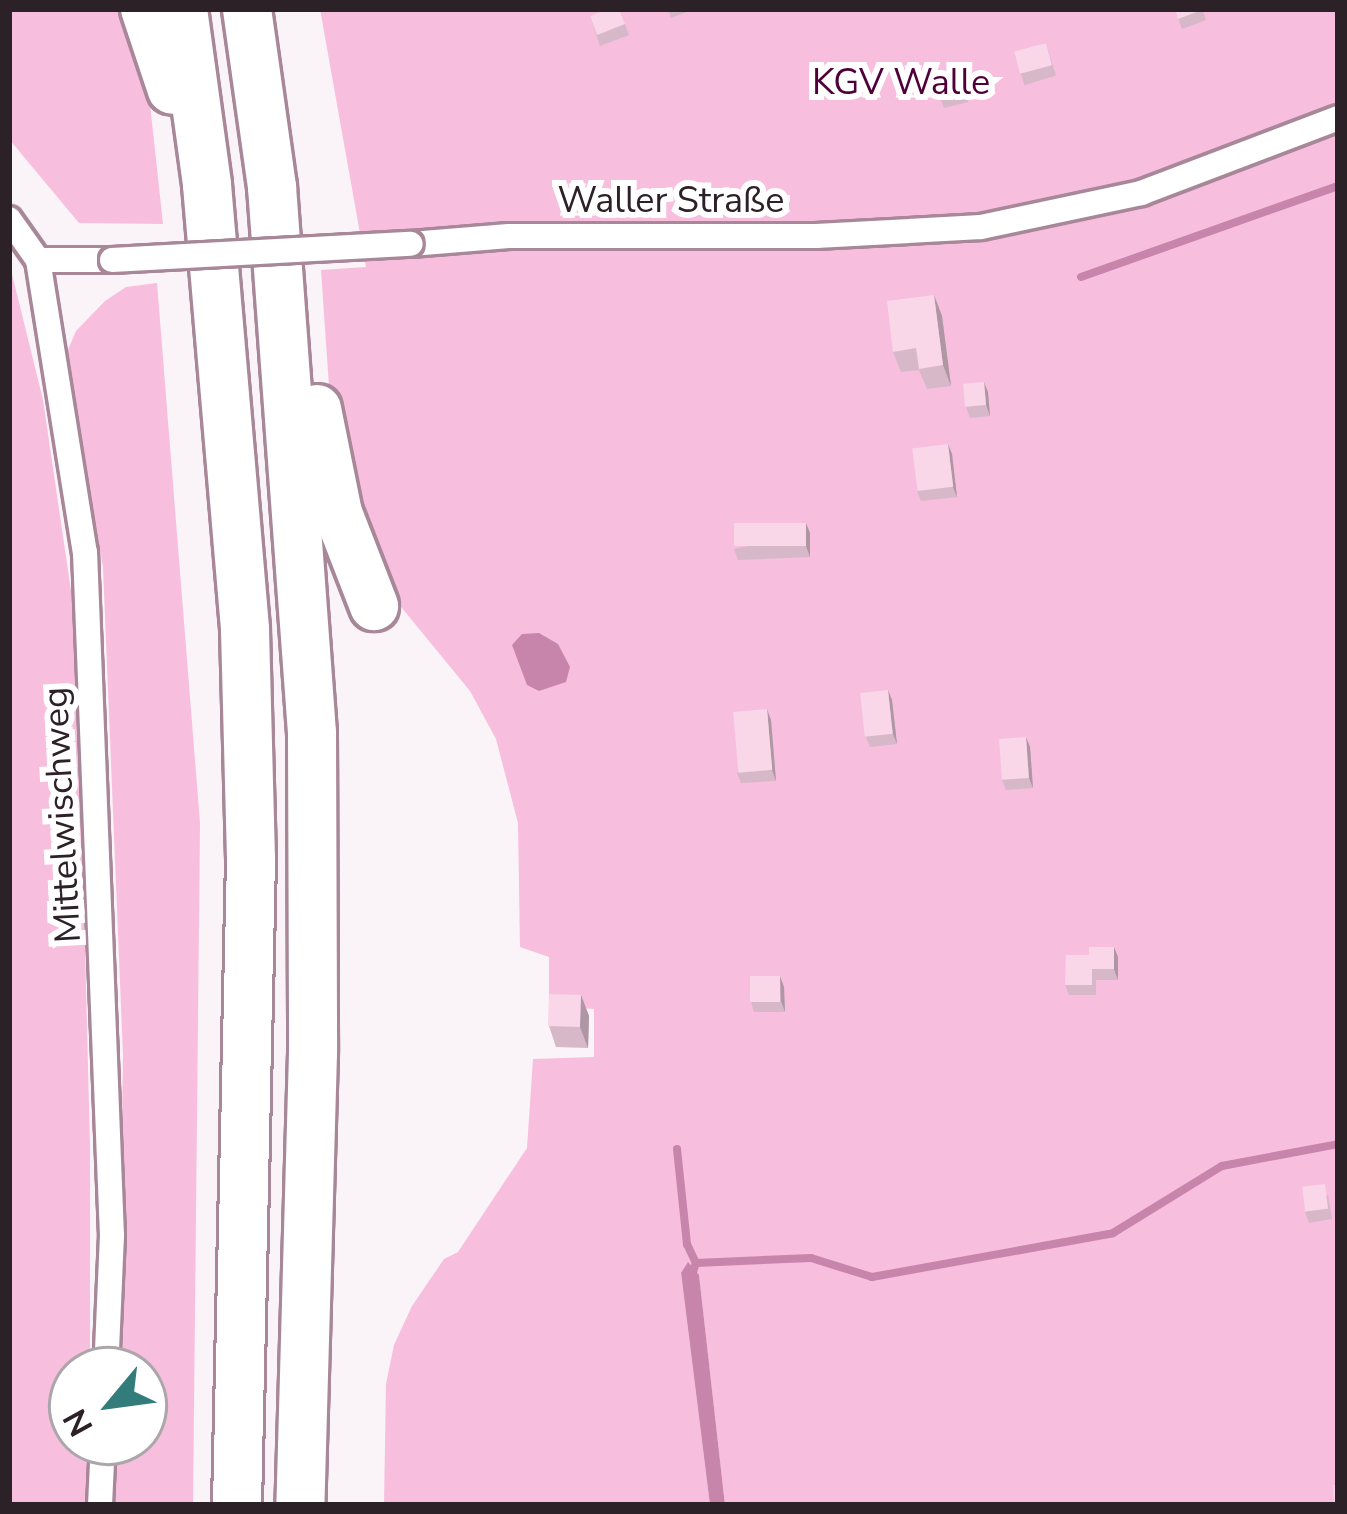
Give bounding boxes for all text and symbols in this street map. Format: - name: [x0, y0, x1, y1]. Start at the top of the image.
- park label: KGV Walle: [812, 61, 990, 105]
- street label: Waller Straße: [558, 179, 784, 223]
- street label: Mittelwischweg: [34, 686, 90, 944]
- north arrow: [48, 1346, 168, 1466]
- text: N: [53, 1401, 104, 1444]

